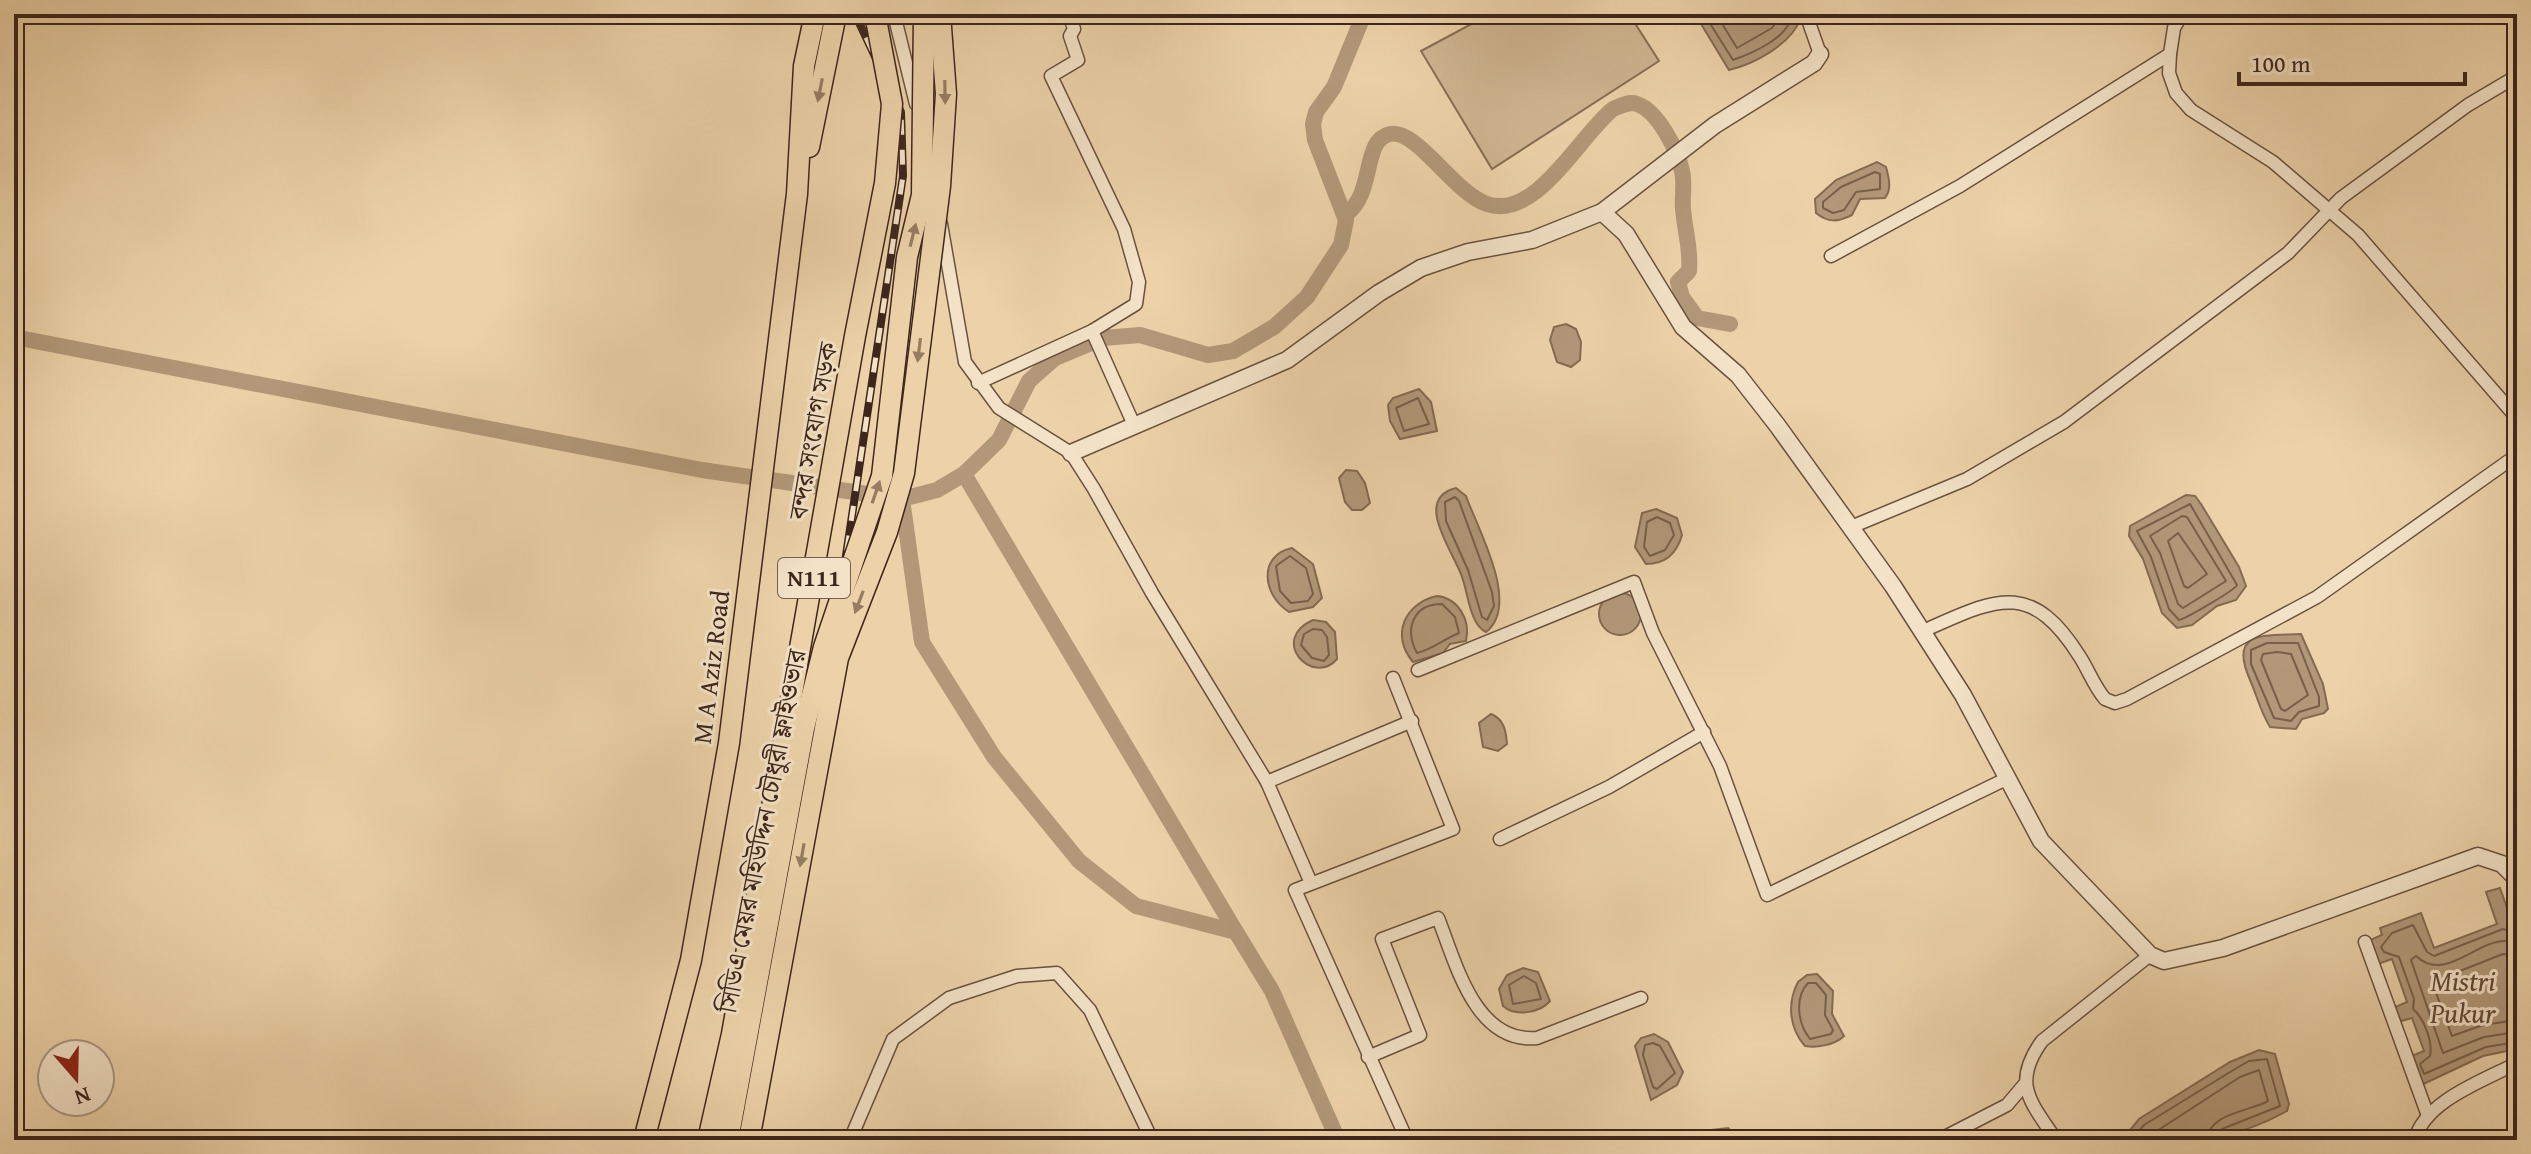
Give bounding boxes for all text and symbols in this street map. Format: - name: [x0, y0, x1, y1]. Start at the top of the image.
- scale bar: [2239, 36, 2465, 86]
- text: 100 m: [2251, 46, 2311, 81]
- one-way arrow: [814, 78, 826, 103]
- one-way arrow: [938, 80, 951, 105]
- one-way arrow: [907, 222, 919, 247]
- street label: বন্দর সংযোগ সড়ক: [778, 338, 848, 523]
- one-way arrow: [912, 338, 925, 363]
- one-way arrow: [871, 480, 883, 504]
- road number: N111: [778, 558, 850, 598]
- street label: M A Aziz Road: [682, 588, 739, 746]
- one-way arrow: [852, 590, 865, 614]
- street label: সিডিএ মেয়র মহিউদ্দিন চৌধুরী ফ্লাইওভার: [707, 644, 816, 1017]
- one-way arrow: [795, 842, 807, 867]
- water label: Mistri Pukur: [2429, 960, 2497, 1033]
- north arrow: [36, 1038, 116, 1118]
- text: N: [70, 1079, 95, 1114]

